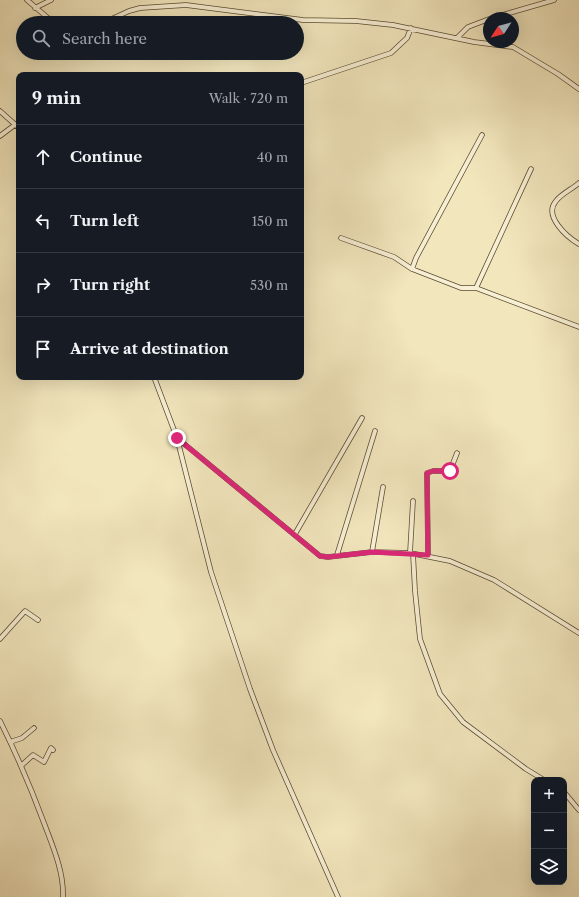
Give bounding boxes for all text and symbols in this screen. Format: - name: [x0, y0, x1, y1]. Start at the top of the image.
- north arrow: [483, 12, 519, 48]
- search box: [16, 16, 304, 60]
- icon: search: [30, 27, 52, 49]
- text: Search here: [62, 29, 147, 48]
- text: 9 min: [32, 88, 81, 108]
- text: Walk · 720 m: [209, 90, 288, 106]
- icon: ahead: [32, 146, 54, 168]
- text: Continue: [70, 147, 142, 166]
- text: 40 m: [257, 149, 288, 165]
- icon: left: [32, 210, 54, 232]
- text: Turn left: [70, 211, 139, 230]
- text: 150 m: [252, 213, 288, 229]
- icon: right: [32, 274, 54, 296]
- text: Turn right: [70, 275, 150, 294]
- text: 530 m: [250, 277, 288, 293]
- icon: arrive: [32, 338, 54, 360]
- text: Arrive at destination: [70, 339, 229, 358]
- route end: [168, 429, 186, 447]
- route start: [441, 462, 459, 480]
- map controls: [531, 777, 567, 885]
- button: +: [531, 777, 567, 813]
- button: −: [531, 813, 567, 849]
- button: layers: [531, 849, 567, 885]

